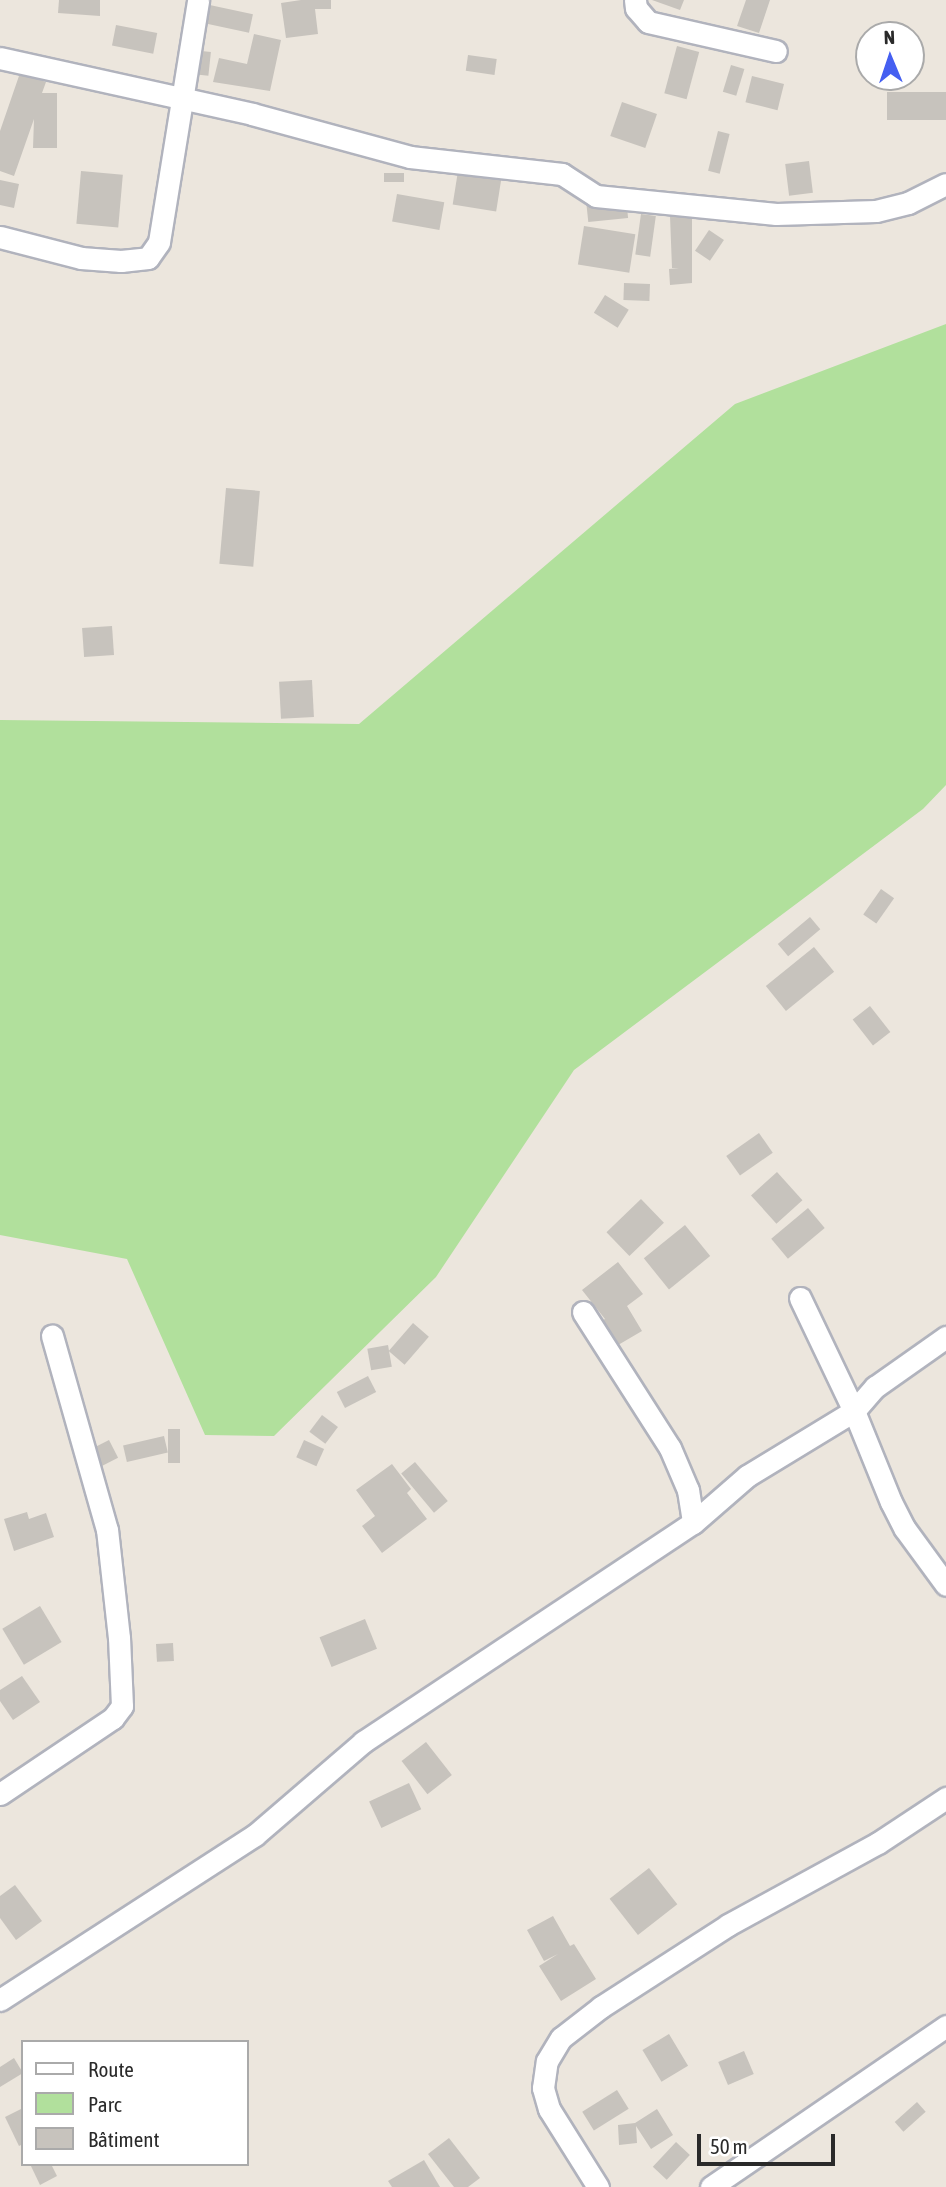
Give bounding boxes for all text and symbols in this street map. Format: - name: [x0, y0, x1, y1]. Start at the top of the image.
- north arrow: [855, 21, 925, 91]
- text: N: [883, 26, 895, 48]
- legend: [21, 2040, 248, 2166]
- text: Route: [88, 2057, 134, 2081]
- text: Parc: [88, 2092, 122, 2116]
- scale bar: [701, 2120, 839, 2164]
- text: Bâtiment: [88, 2127, 159, 2151]
- text: 50 m: [710, 2134, 748, 2158]

